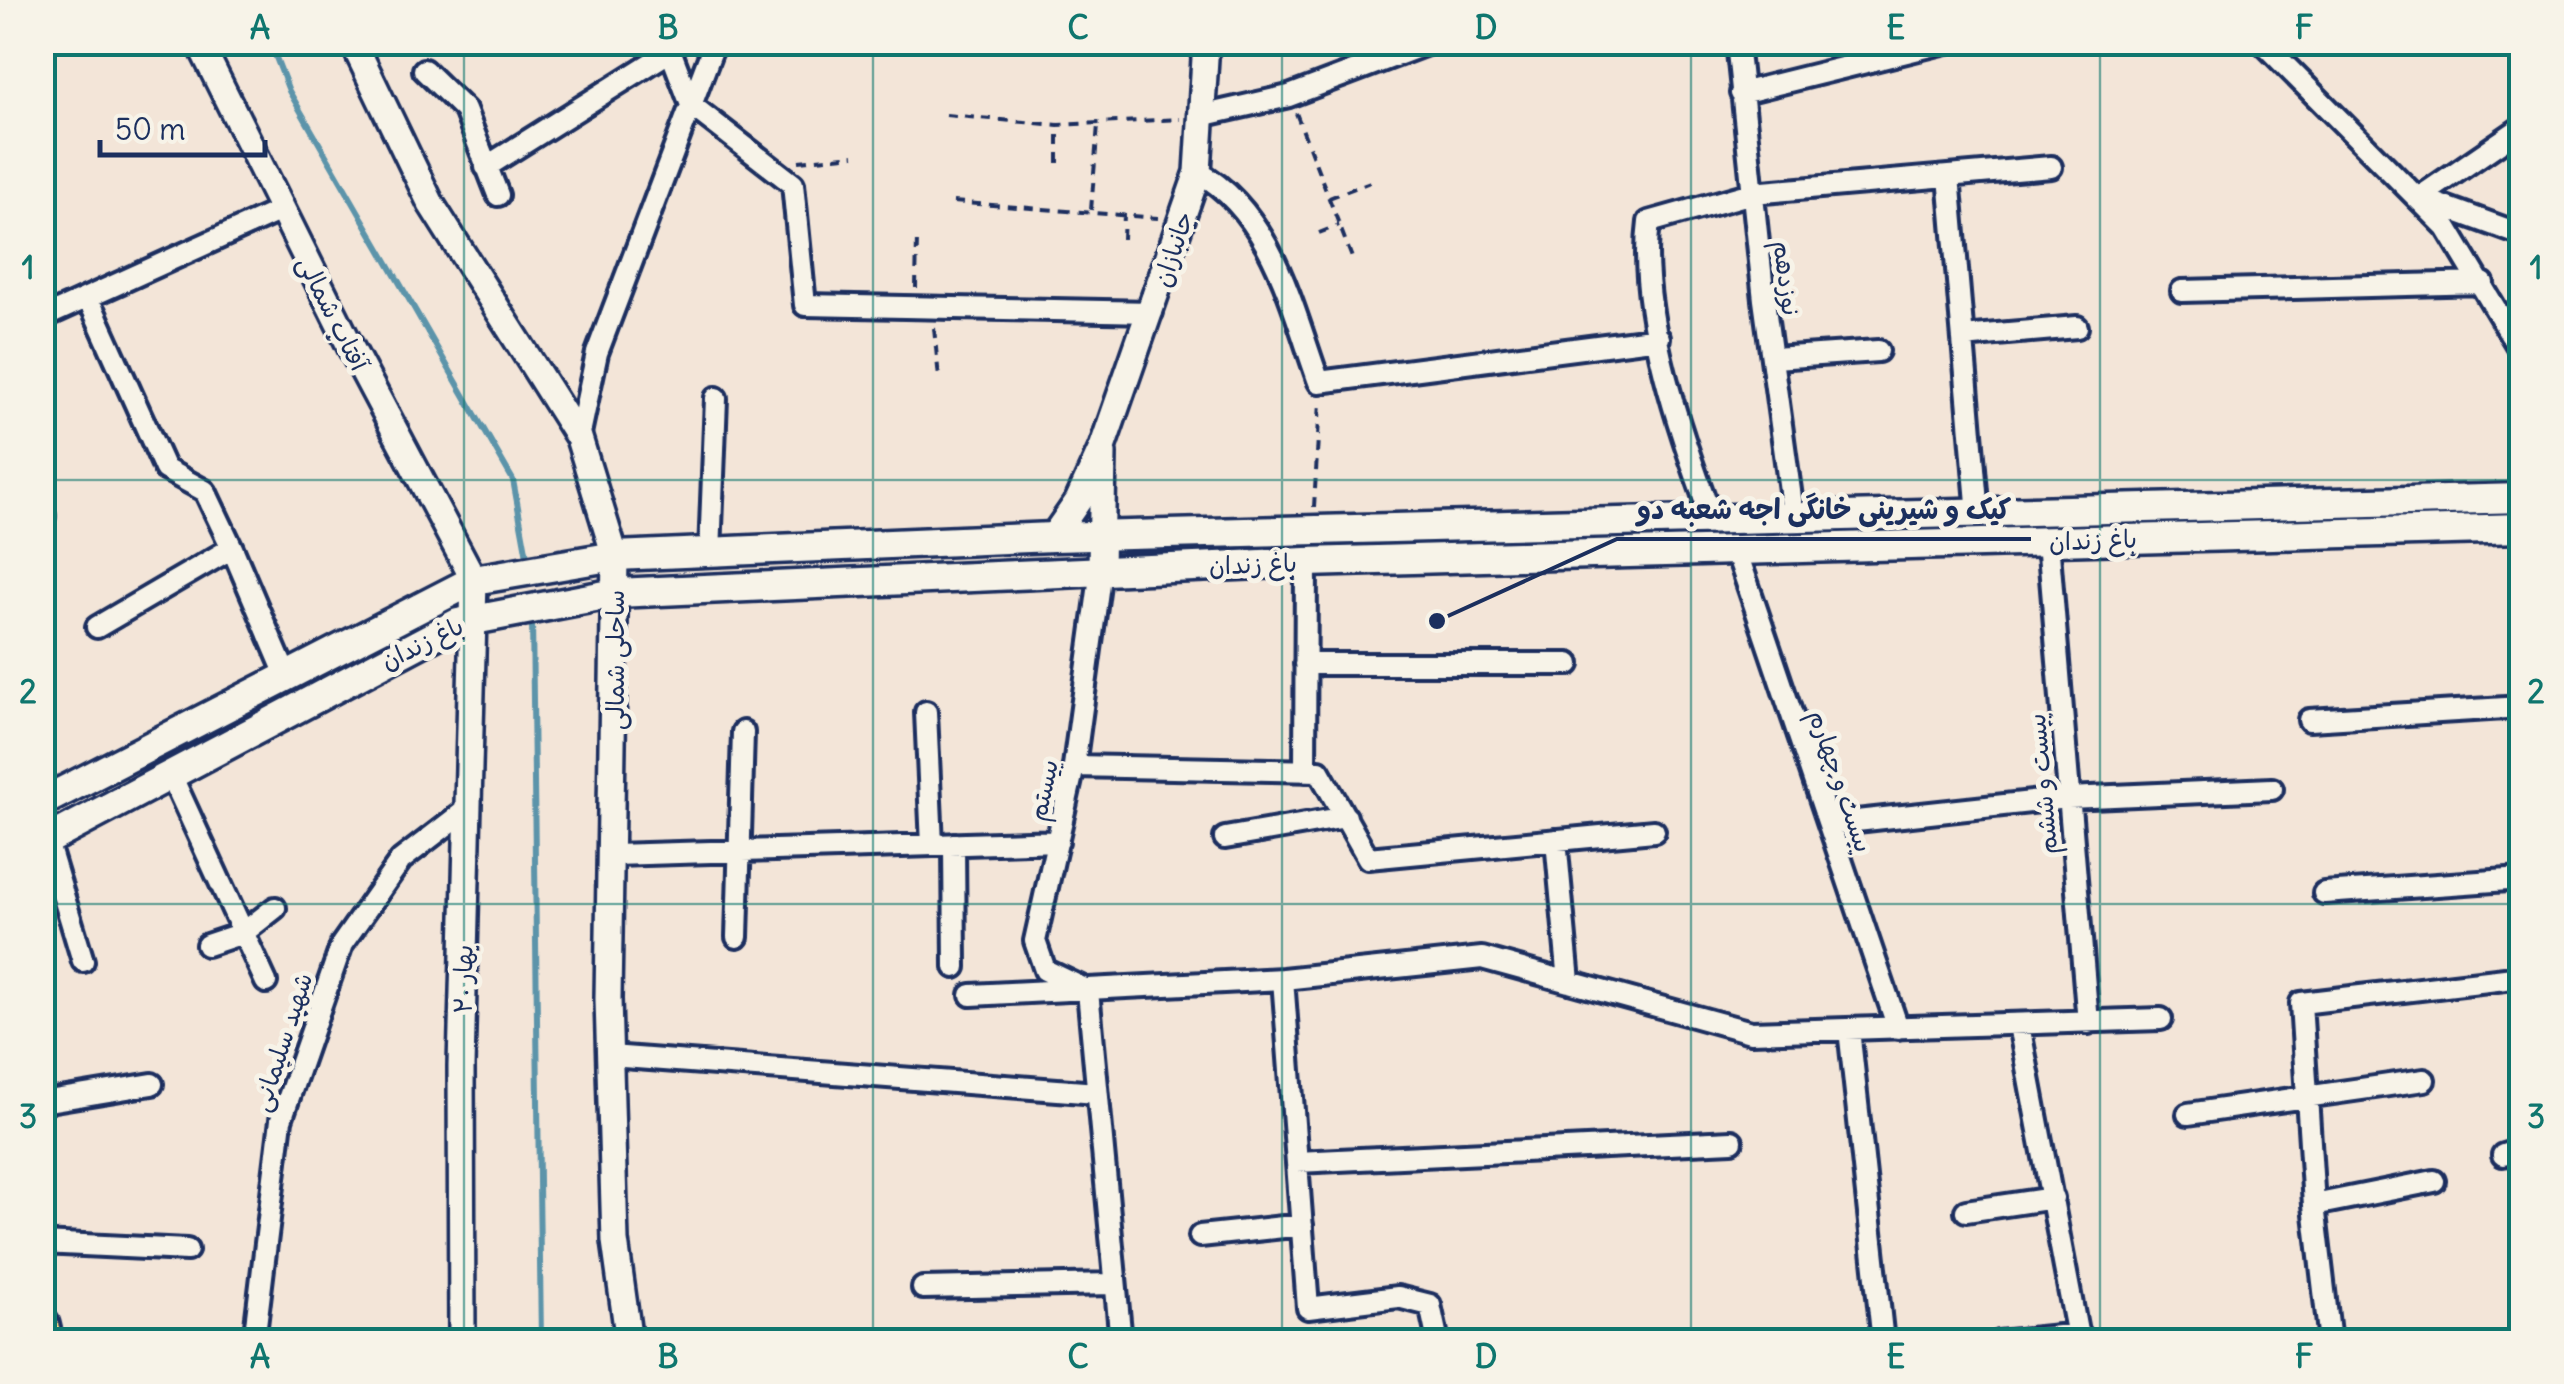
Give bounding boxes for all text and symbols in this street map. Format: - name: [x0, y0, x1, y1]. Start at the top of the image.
- text: A: [250, 7, 270, 48]
- text: B: [658, 7, 678, 48]
- text: C: [1067, 7, 1089, 48]
- text: D: [1475, 7, 1497, 48]
- text: E: [1887, 7, 1905, 48]
- text: F: [2295, 7, 2313, 48]
- scale bar: [100, 95, 265, 157]
- text: 50 m: [115, 110, 185, 148]
- street label: جانبازان: [1146, 207, 1200, 291]
- street label: نوزدهم: [1764, 239, 1807, 318]
- text: 1: [22, 247, 34, 288]
- text: 1: [2530, 247, 2542, 288]
- street label: آفتاب شمالی: [290, 250, 376, 377]
- callout: کیک و شیرینی خانگی اجه شعبه دو: [1617, 481, 2031, 539]
- text: کیک و شیرینی خانگی اجه شعبه دو: [1635, 491, 2012, 528]
- street label: باغ زندان: [2048, 522, 2138, 560]
- street label: باغ زندان: [1208, 546, 1298, 584]
- street label: ساحلی شمالی: [599, 590, 632, 730]
- street label: باغ زندان: [375, 609, 469, 678]
- text: 2: [19, 671, 37, 712]
- text: 2: [2527, 671, 2545, 712]
- street label: بیست و چهارم: [1799, 706, 1880, 857]
- street label: بیست و ششم: [2020, 712, 2067, 856]
- street label: بیستم: [1021, 756, 1068, 824]
- street label: بهار ۲۰: [446, 944, 480, 1014]
- street label: شهید سلیمانی: [245, 969, 320, 1116]
- text: 3: [19, 1096, 37, 1137]
- text: 3: [2527, 1096, 2545, 1137]
- text: A: [250, 1336, 270, 1377]
- text: B: [658, 1336, 678, 1377]
- text: C: [1067, 1336, 1089, 1377]
- text: D: [1475, 1336, 1497, 1377]
- text: E: [1887, 1336, 1905, 1377]
- text: F: [2295, 1336, 2313, 1377]

